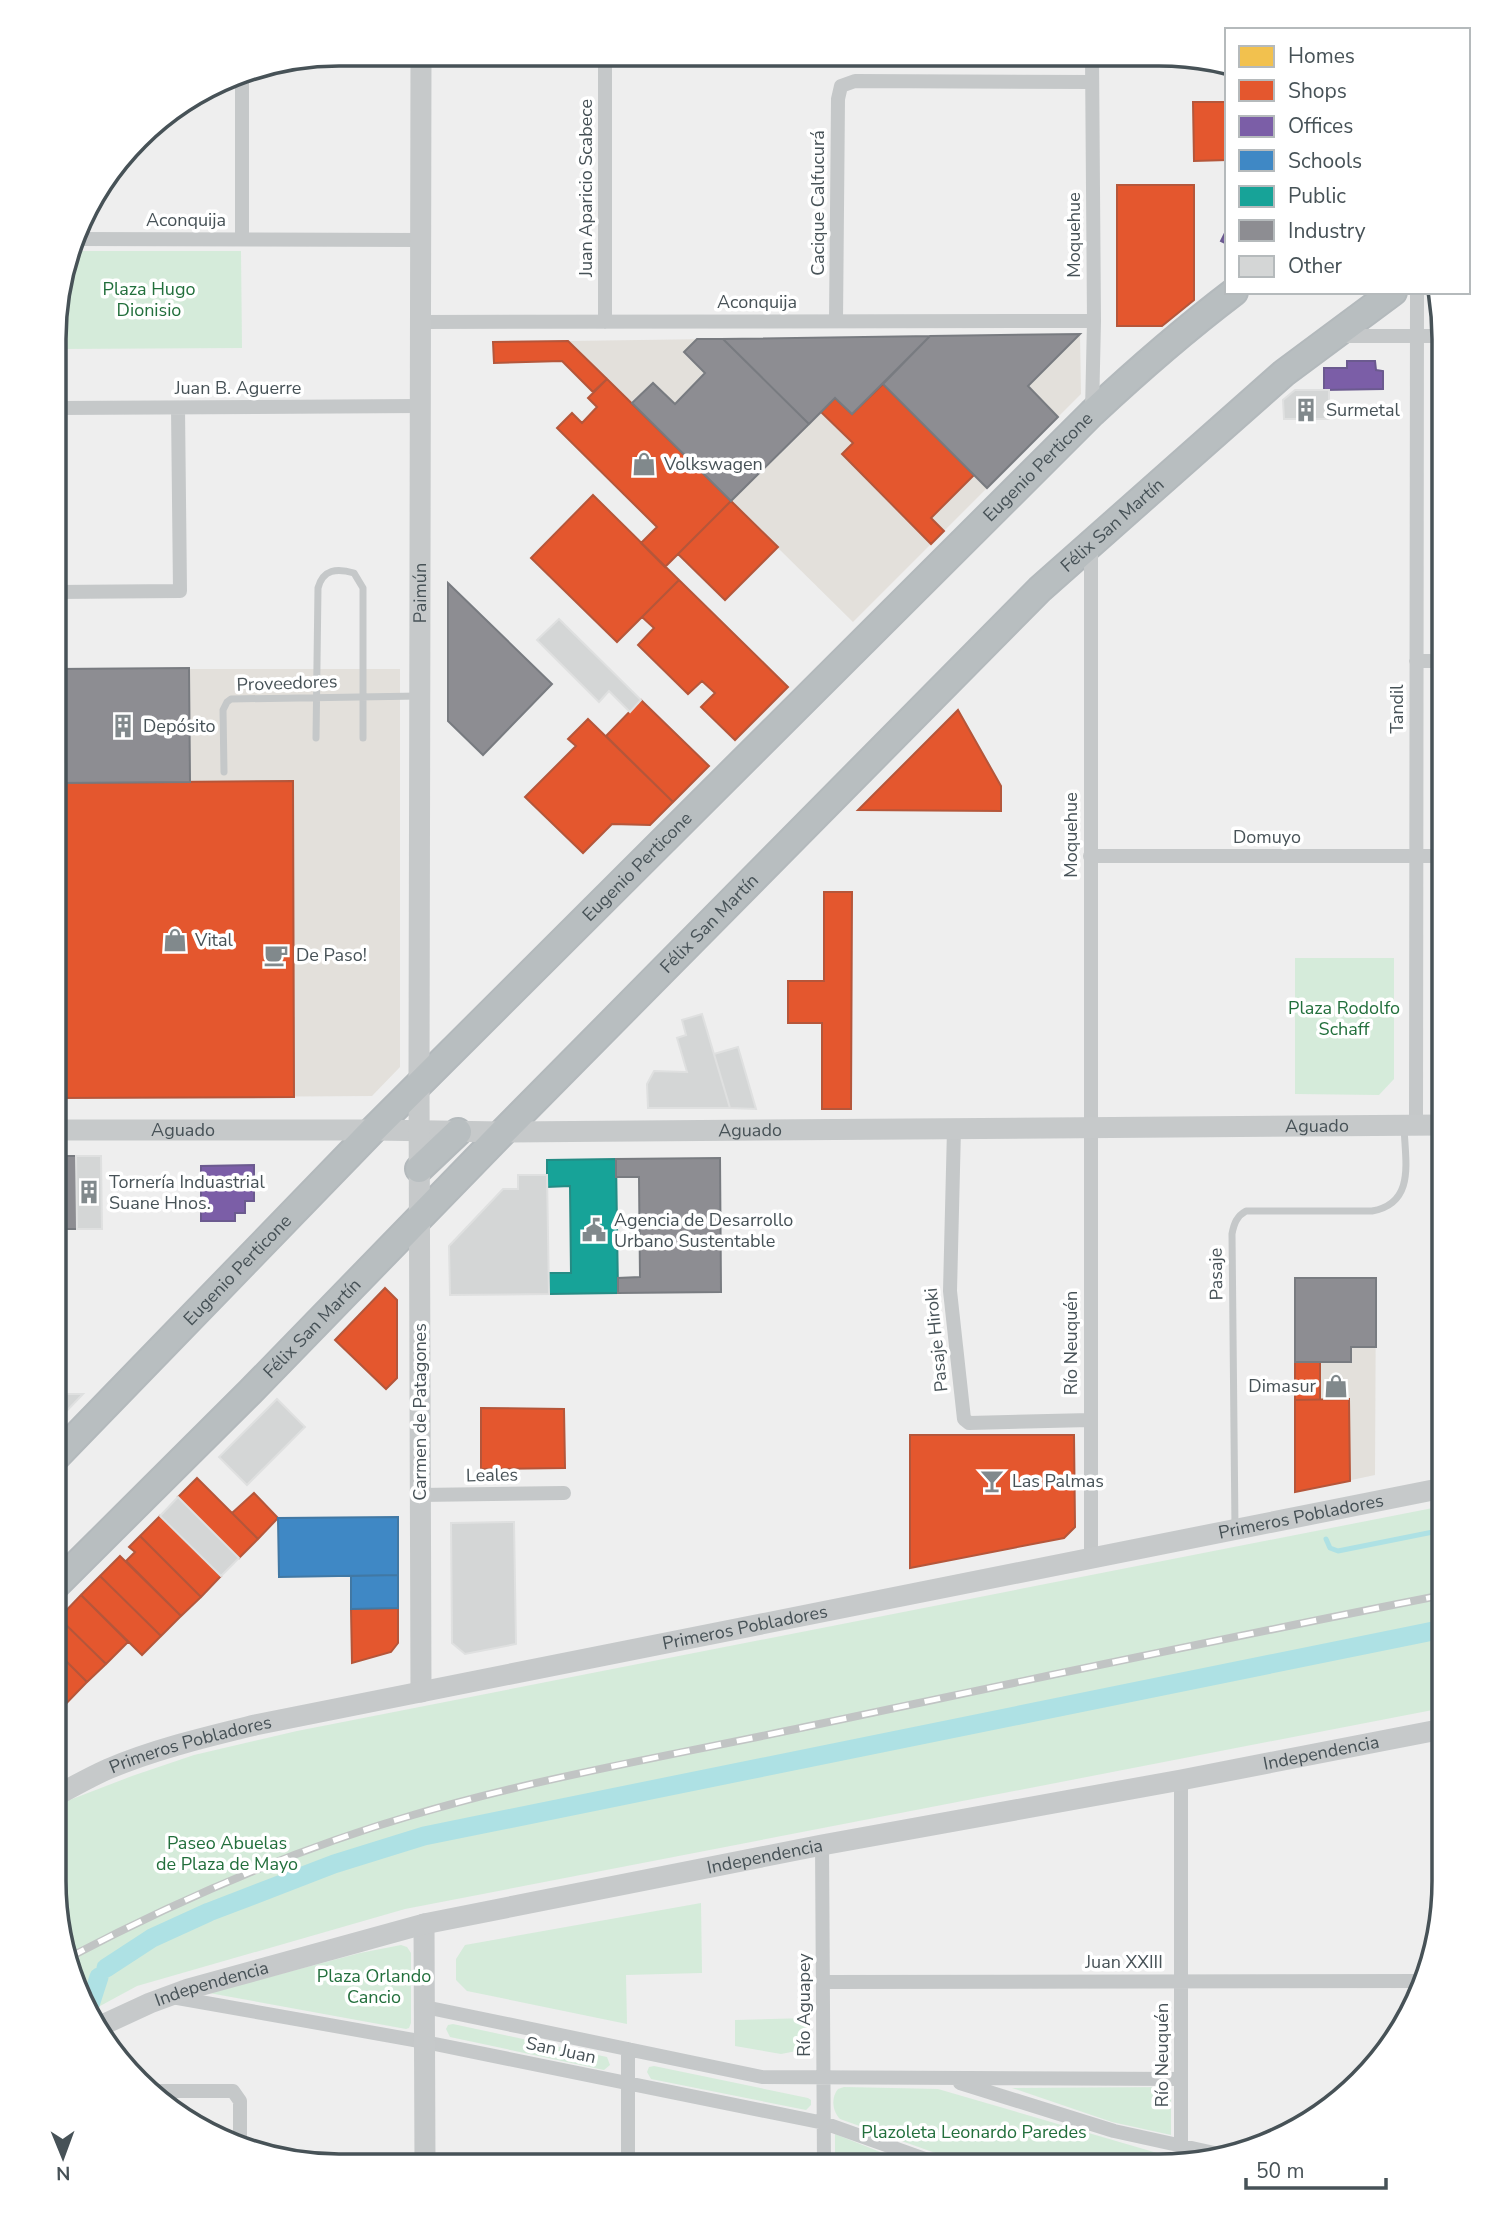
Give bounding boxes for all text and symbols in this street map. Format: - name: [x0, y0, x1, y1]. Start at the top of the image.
- legend: [1225, 28, 1470, 294]
- text: Homes: [1288, 42, 1355, 70]
- text: Shops: [1288, 77, 1347, 105]
- street label: Juan Aparicio Scabece: [574, 99, 598, 278]
- text: Offices: [1288, 112, 1353, 140]
- street label: Cacique Calfucurá: [806, 130, 830, 276]
- text: Schools: [1288, 147, 1362, 175]
- text: Public: [1288, 182, 1346, 210]
- street label: Moquehue: [1062, 192, 1086, 278]
- street label: Aconquija: [146, 208, 226, 232]
- text: Industry: [1288, 217, 1366, 245]
- text: Other: [1288, 252, 1343, 280]
- park label: Plaza Hugo Dionisio: [102, 277, 196, 322]
- street label: Aconquija: [717, 290, 797, 314]
- street label: Juan B. Aguerre: [174, 376, 301, 400]
- building icon: Surmetal: [1292, 396, 1320, 424]
- place label: Surmetal: [1326, 398, 1400, 422]
- street label: Eugenio Perticone: [978, 407, 1098, 527]
- shop icon: Volkswagen: [630, 450, 658, 478]
- place label: Volkswagen: [663, 452, 763, 476]
- street label: Félix San Martín: [1055, 473, 1169, 577]
- street label: Paimún: [408, 563, 432, 623]
- street label: Proveedores: [236, 669, 338, 697]
- street label: Tandil: [1385, 684, 1409, 734]
- building icon: Depósito: [109, 712, 137, 740]
- place label: Depósito: [143, 714, 216, 738]
- street label: Moquehue: [1059, 792, 1083, 878]
- street label: Eugenio Perticone: [577, 807, 697, 926]
- street label: Domuyo: [1233, 825, 1301, 849]
- street label: Félix San Martín: [655, 869, 764, 979]
- shop icon: Vital: [161, 926, 189, 954]
- place label: Vital: [194, 928, 233, 952]
- cafe icon: De Paso!: [262, 941, 290, 969]
- place label: De Paso!: [296, 943, 367, 967]
- park label: Plaza Rodolfo Schaff: [1288, 996, 1400, 1041]
- street label: Aguado: [1285, 1114, 1349, 1138]
- street label: Aguado: [151, 1118, 215, 1142]
- street label: Aguado: [718, 1118, 782, 1142]
- place label: Tornería Induastrial Suane Hnos.: [109, 1170, 265, 1215]
- building icon: Tornería Induastrial Suane Hnos.: [75, 1178, 103, 1206]
- place label: Agencia de Desarrollo Urbano Sustentable: [614, 1208, 793, 1253]
- street label: Eugenio Perticone: [178, 1209, 297, 1331]
- public building icon: Agencia de Desarrollo Urbano Sustentable: [580, 1216, 608, 1244]
- street label: Pasaje: [1204, 1248, 1228, 1300]
- street label: Félix San Martín: [258, 1273, 366, 1384]
- street label: Pasaje Hiroki: [919, 1287, 953, 1393]
- street label: Río Neuquén: [1059, 1291, 1083, 1395]
- street label: Carmen de Patagones: [408, 1323, 432, 1501]
- shop icon: Dimasur: [1322, 1372, 1350, 1400]
- place label: Dimasur: [1248, 1374, 1317, 1398]
- street label: Leales: [466, 1463, 518, 1487]
- bar icon: Las Palmas: [978, 1467, 1006, 1495]
- place label: Las Palmas: [1012, 1469, 1104, 1493]
- street label: Primeros Pobladores: [1216, 1488, 1386, 1545]
- street label: Primeros Pobladores: [660, 1599, 830, 1655]
- street label: Primeros Pobladores: [105, 1710, 274, 1779]
- street label: Independencia: [1261, 1730, 1381, 1776]
- park label: Paseo Abuelas de Plaza de Mayo: [156, 1831, 298, 1876]
- street label: Independencia: [705, 1833, 825, 1880]
- street label: Juan XXIII: [1084, 1950, 1163, 1974]
- street label: Río Aguapey: [792, 1953, 816, 2057]
- street label: Independencia: [151, 1955, 271, 2012]
- park label: Plaza Orlando Cancio: [317, 1964, 431, 2009]
- street label: Río Neuquén: [1150, 2003, 1174, 2107]
- street label: San Juan: [524, 2031, 598, 2069]
- park label: Plazoleta Leonardo Paredes: [861, 2120, 1087, 2144]
- north arrow: [28, 2122, 98, 2192]
- scale bar: [1246, 2146, 1386, 2190]
- text: 50 m: [1256, 2157, 1305, 2185]
- text: N: [56, 2160, 71, 2186]

